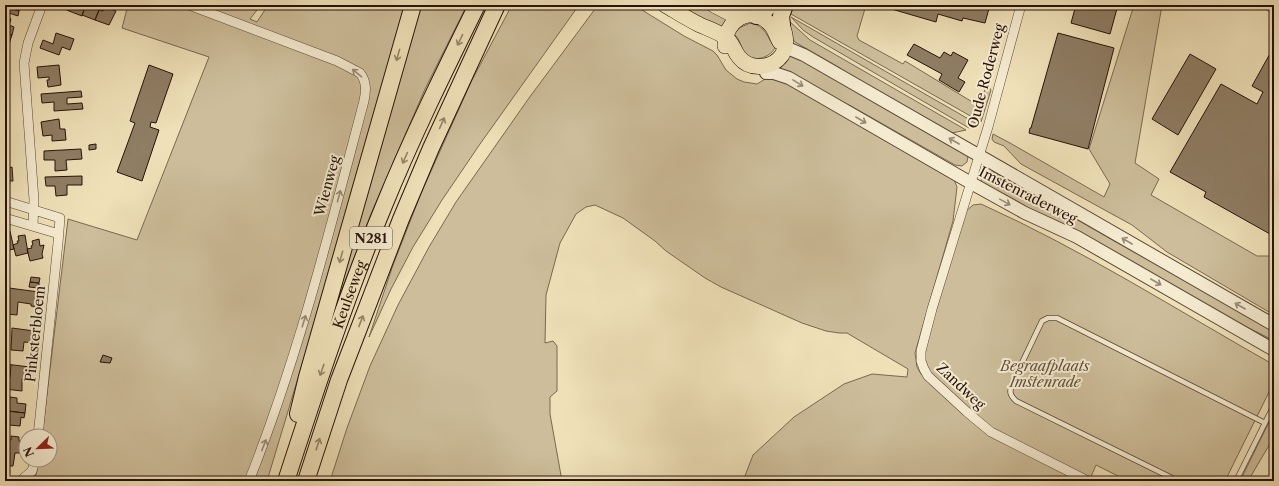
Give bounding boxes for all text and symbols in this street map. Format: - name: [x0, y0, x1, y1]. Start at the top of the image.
- street label: Oude Roderweg: [963, 21, 1009, 130]
- one-way arrow: [456, 34, 463, 46]
- one-way arrow: [394, 48, 401, 61]
- one-way arrow: [352, 69, 363, 77]
- one-way arrow: [792, 80, 804, 88]
- one-way arrow: [855, 117, 867, 125]
- one-way arrow: [439, 118, 446, 130]
- one-way arrow: [948, 137, 960, 145]
- one-way arrow: [400, 151, 408, 163]
- street label: Wienweg: [310, 153, 344, 219]
- street label: Imstenraderweg: [976, 163, 1081, 228]
- one-way arrow: [336, 190, 343, 203]
- one-way arrow: [999, 198, 1011, 206]
- road number: N281: [350, 227, 392, 249]
- one-way arrow: [1122, 237, 1134, 245]
- one-way arrow: [337, 250, 344, 263]
- street label: Keulseweg: [329, 257, 370, 331]
- one-way arrow: [1150, 279, 1162, 287]
- street label: Pinksterbloem: [21, 285, 49, 383]
- one-way arrow: [1234, 302, 1246, 310]
- one-way arrow: [301, 315, 308, 328]
- one-way arrow: [358, 316, 366, 328]
- park label: Begraafplaats Imstenrade: [999, 357, 1090, 391]
- street label: Zandweg: [933, 359, 990, 414]
- one-way arrow: [318, 364, 326, 376]
- north arrow: [18, 428, 58, 468]
- one-way arrow: [315, 438, 322, 451]
- one-way arrow: [260, 439, 268, 451]
- text: N: [20, 444, 37, 459]

